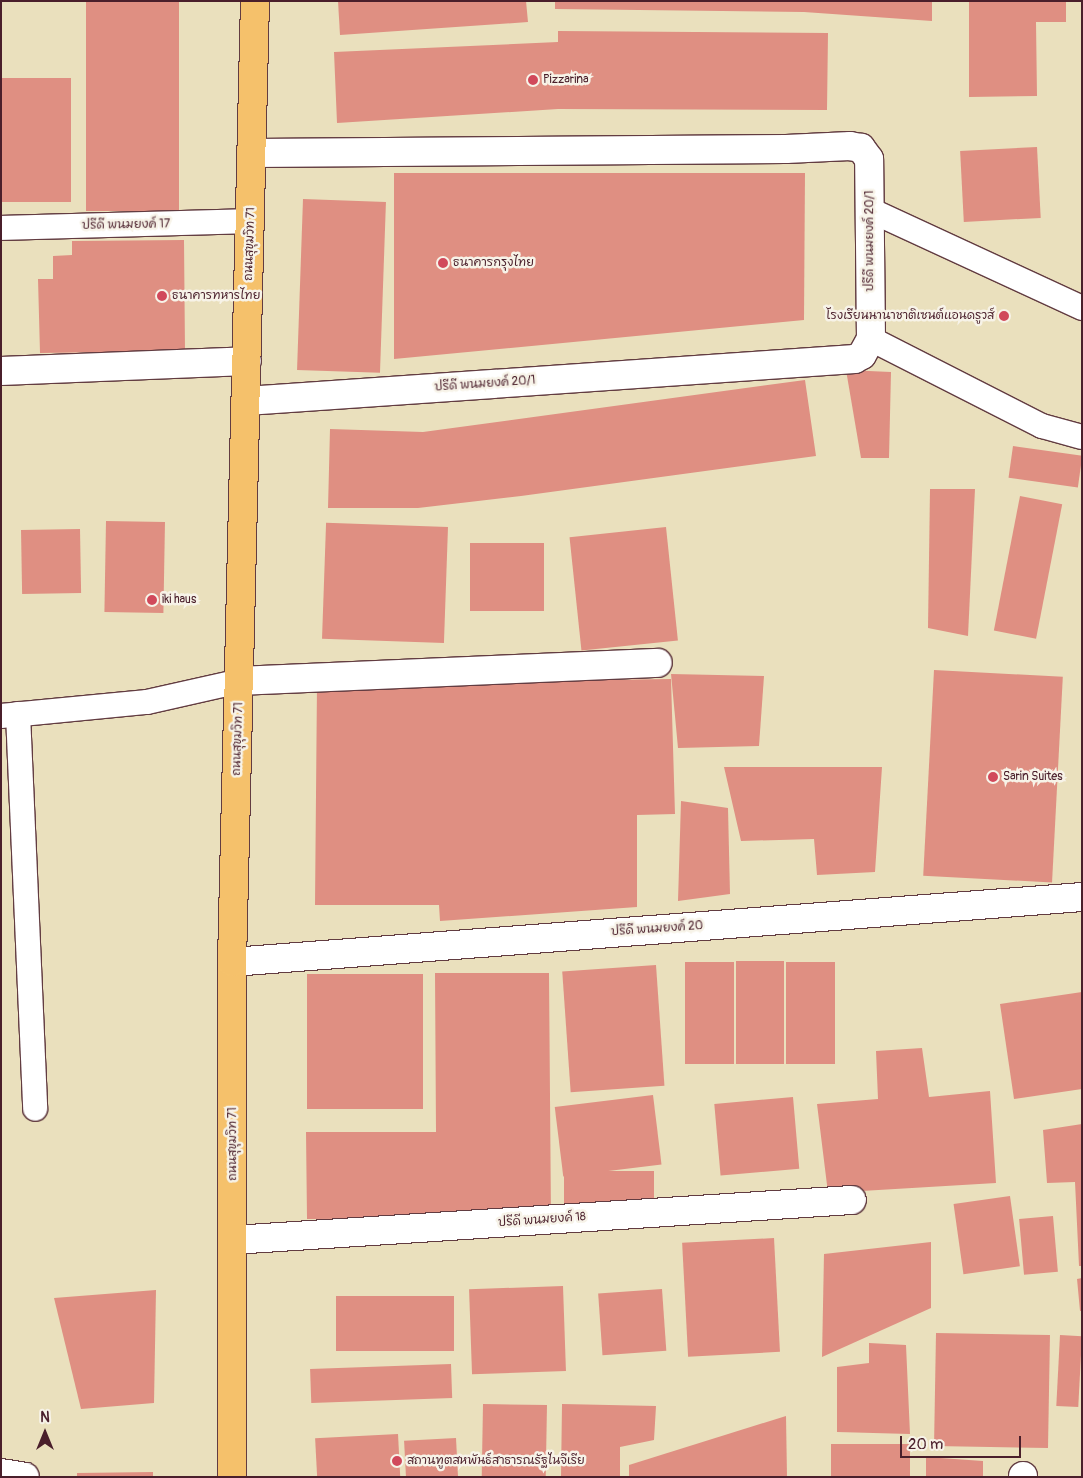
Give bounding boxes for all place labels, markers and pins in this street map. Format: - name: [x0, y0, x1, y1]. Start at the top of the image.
- place label: Pizzarina: [543, 73, 589, 87]
- marker: Pizzarina: [527, 74, 539, 86]
- place label: ธนาคารกรุงไทย: [453, 256, 534, 270]
- marker: ธนาคารกรุงไทย: [437, 257, 449, 269]
- place label: ธนาคารทหารไทย: [172, 289, 260, 303]
- marker: ธนาคารทหารไทย: [156, 290, 168, 302]
- place label: โรงเรียนนานาชาติเซนต์แอนดรูวส์: [826, 309, 994, 323]
- marker: โรงเรียนนานาชาติเซนต์แอนดรูวส์: [998, 310, 1010, 322]
- place label: iki haus: [162, 593, 196, 607]
- marker: iki haus: [146, 594, 158, 606]
- place label: Sarin Suites: [1003, 770, 1063, 784]
- marker: Sarin Suites: [987, 771, 999, 783]
- place label: สถานทูตสหพันธ์สาธารณรัฐไนจีเรีย: [407, 1454, 585, 1468]
- marker: สถานทูตสหพันธ์สาธารณรัฐไนจีเรีย: [391, 1455, 403, 1467]

